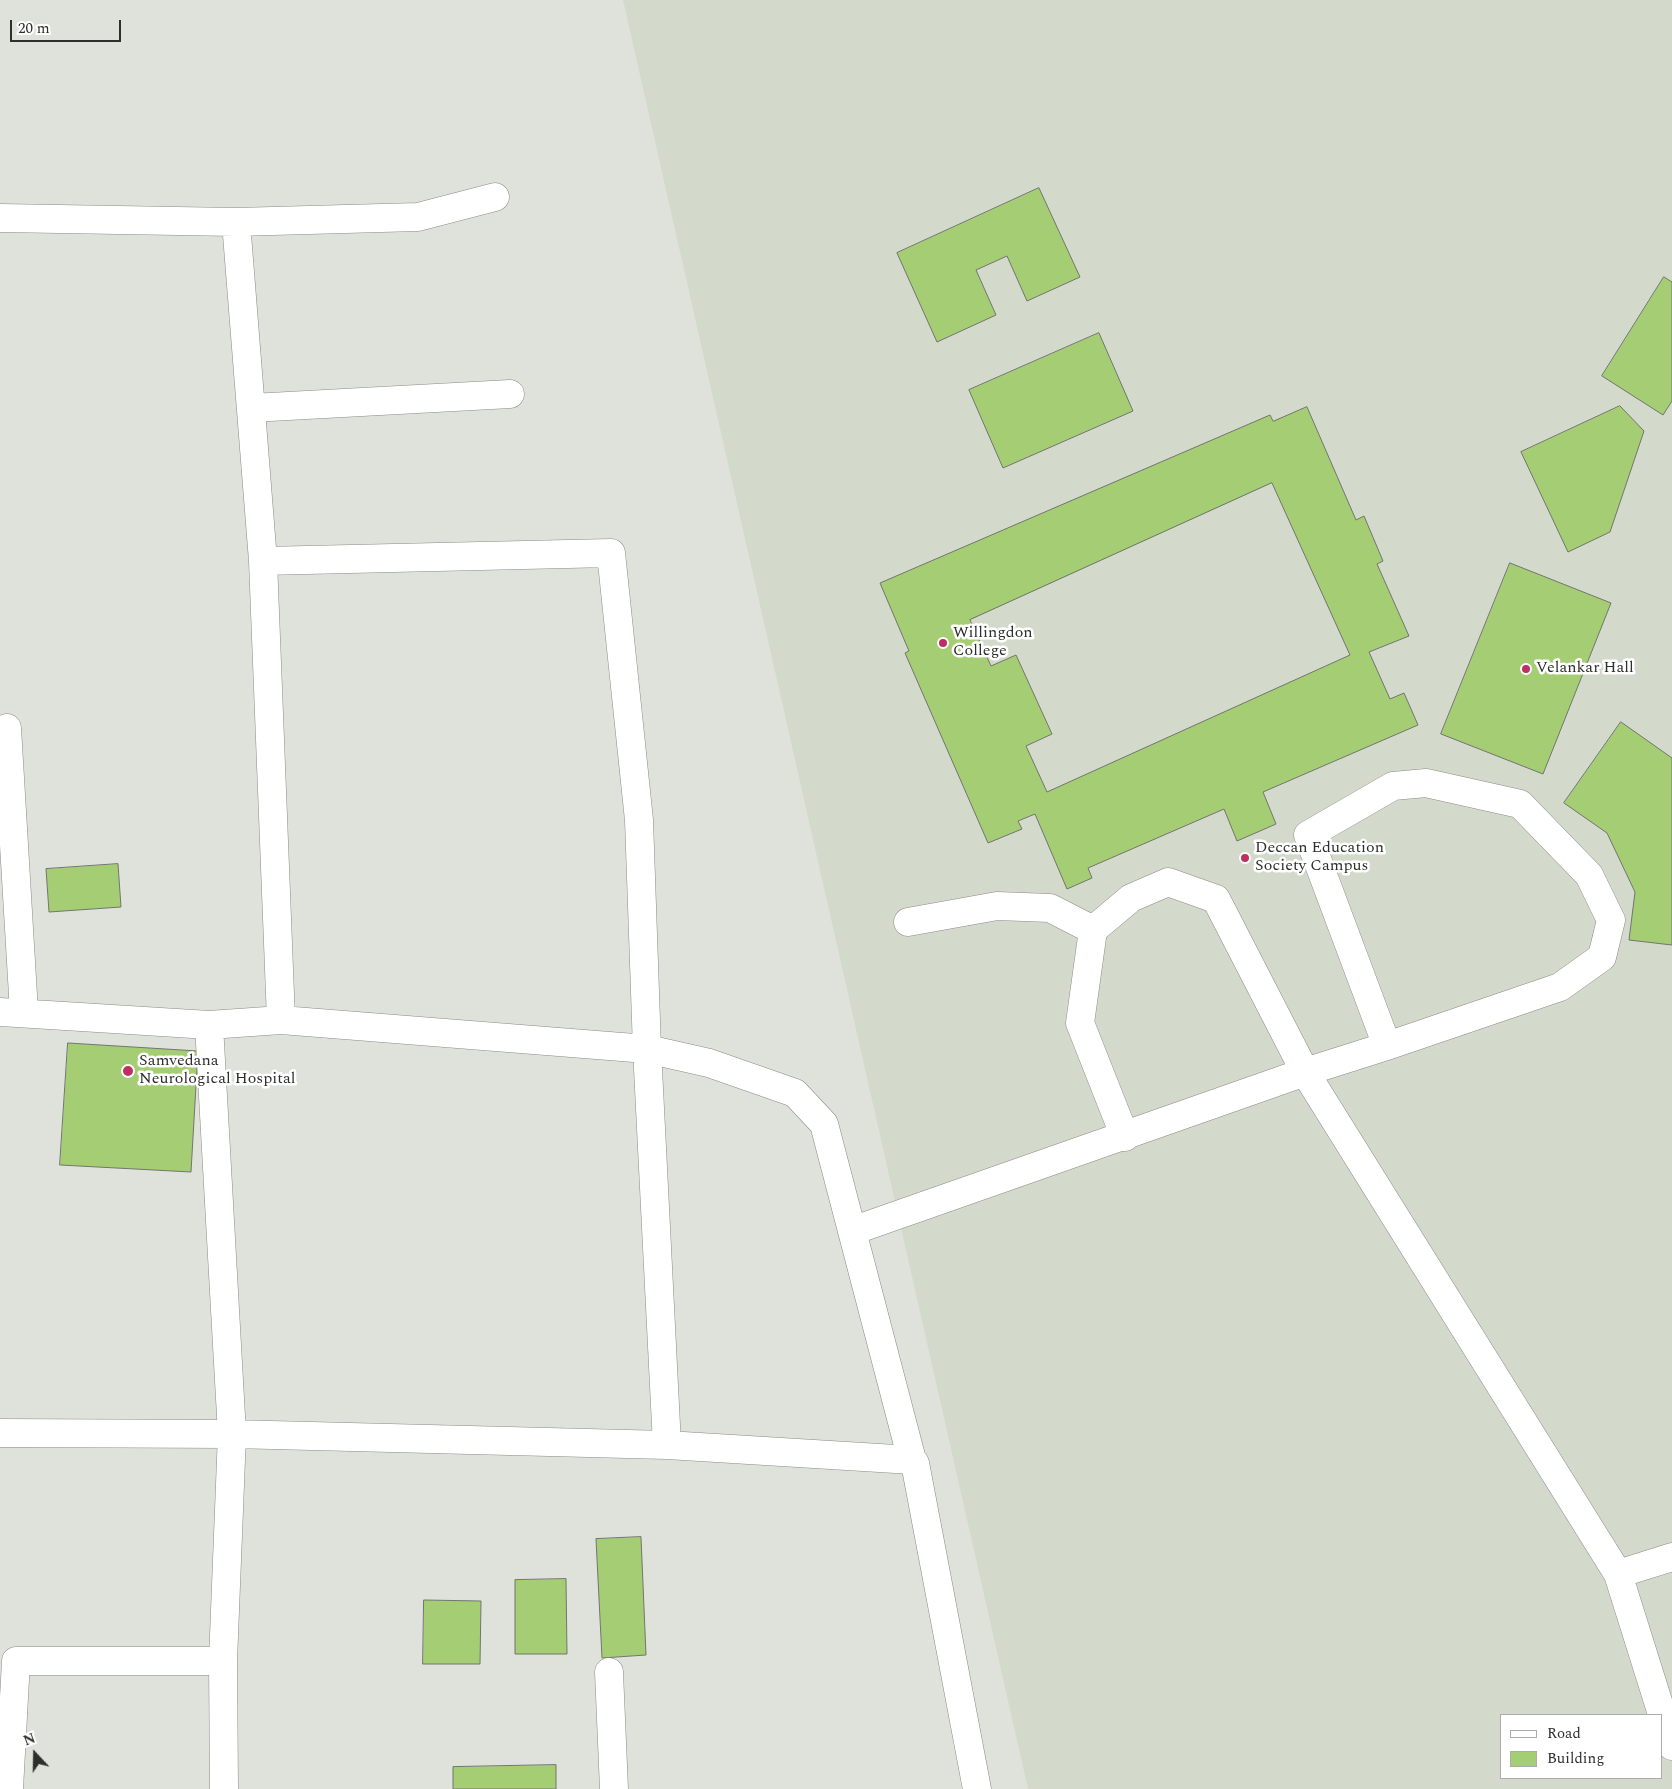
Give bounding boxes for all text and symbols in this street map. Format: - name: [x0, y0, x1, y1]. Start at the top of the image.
- scale bar: [12, 10, 124, 42]
- text: 20 m: [18, 17, 50, 40]
- place label: Willingdon College: [953, 624, 1033, 662]
- marker: Willingdon College: [937, 637, 949, 649]
- place label: Velankar Hall: [1536, 659, 1634, 679]
- marker: Velankar Hall: [1520, 663, 1532, 675]
- place label: Deccan Education Society Campus: [1255, 839, 1384, 877]
- marker: Deccan Education Society Campus: [1239, 852, 1251, 864]
- place label: Samvedana Neurological Hospital: [139, 1052, 295, 1090]
- marker: Samvedana Neurological Hospital: [121, 1064, 135, 1078]
- legend: [1500, 1714, 1662, 1779]
- text: Road: [1547, 1722, 1581, 1745]
- text: N: [20, 1728, 39, 1751]
- north arrow: [10, 1729, 60, 1779]
- text: Building: [1547, 1747, 1604, 1770]

